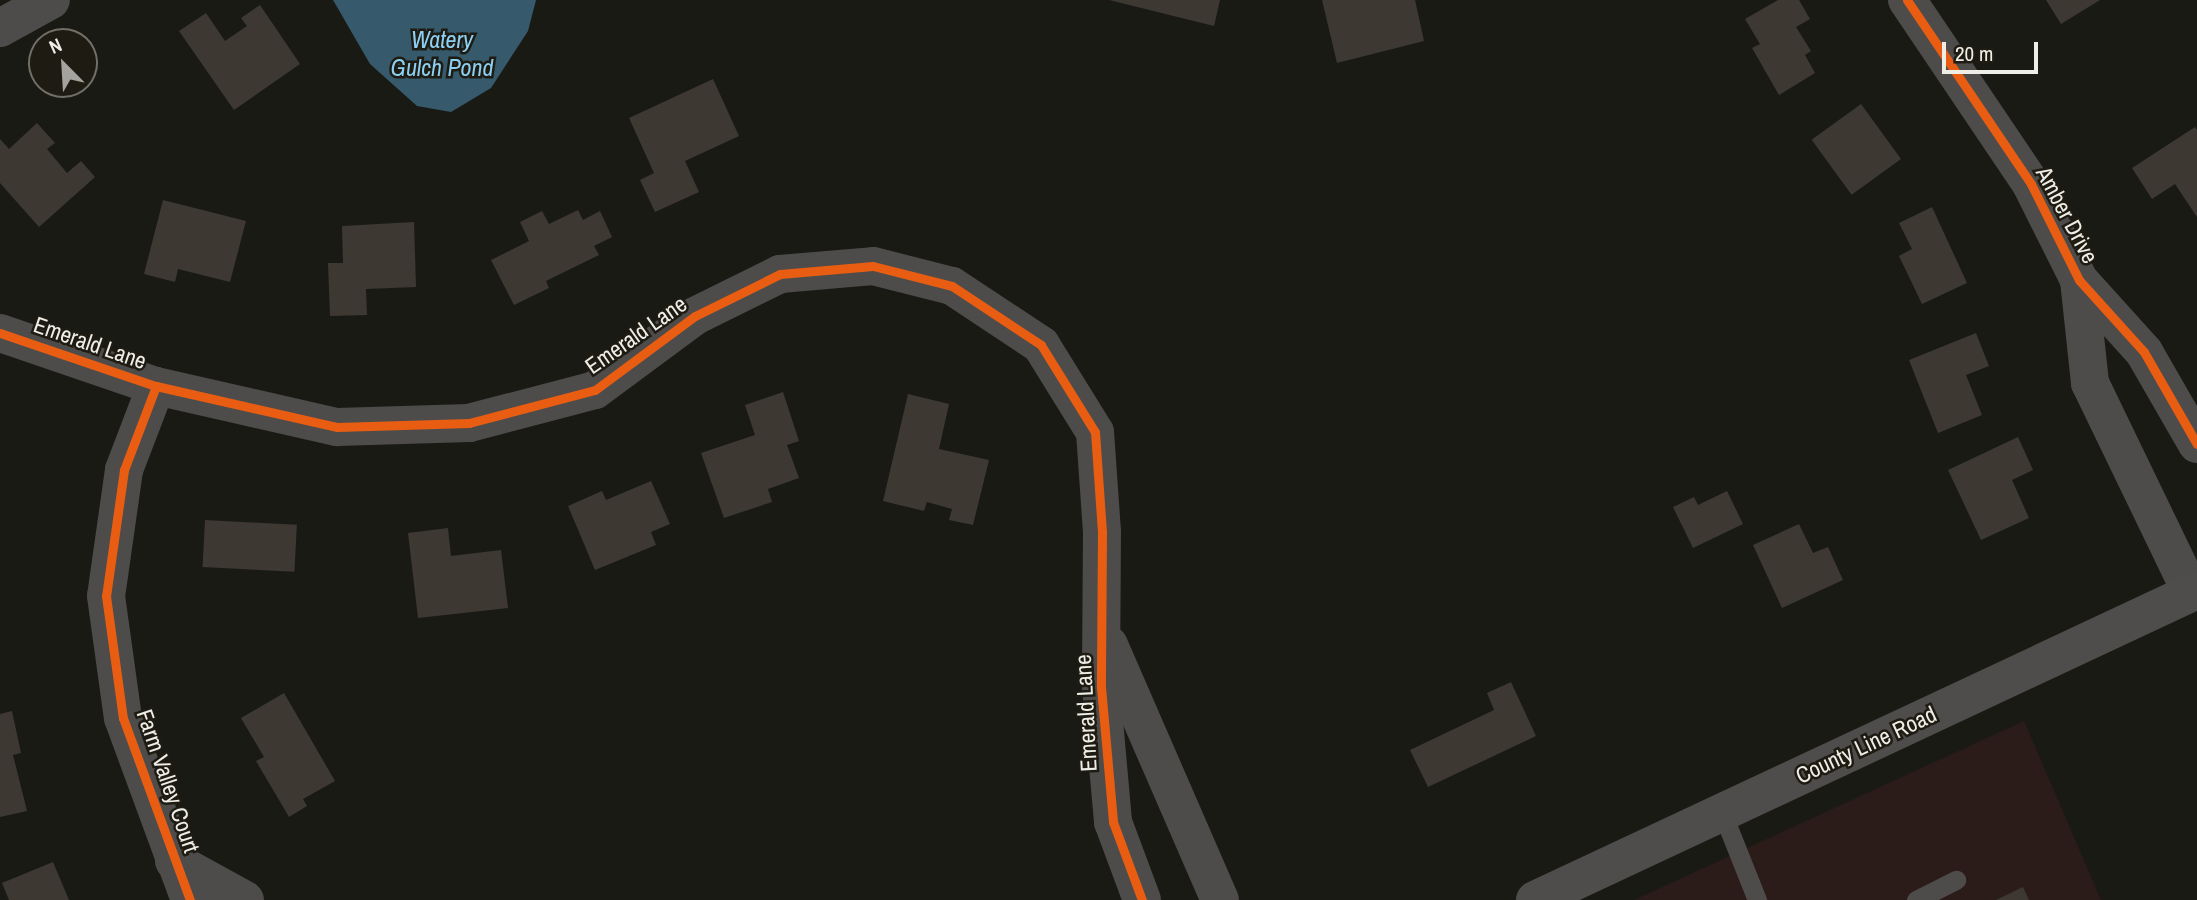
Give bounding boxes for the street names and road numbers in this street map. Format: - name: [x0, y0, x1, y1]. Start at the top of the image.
- street label: Amber Drive: [2030, 162, 2104, 268]
- street label: Emerald Lane: [580, 290, 692, 380]
- street label: Emerald Lane: [30, 311, 150, 375]
- street label: Emerald Lane: [1069, 654, 1103, 772]
- street label: County Line Road: [1791, 700, 1941, 790]
- street label: Farm Valley Court: [131, 706, 205, 856]

